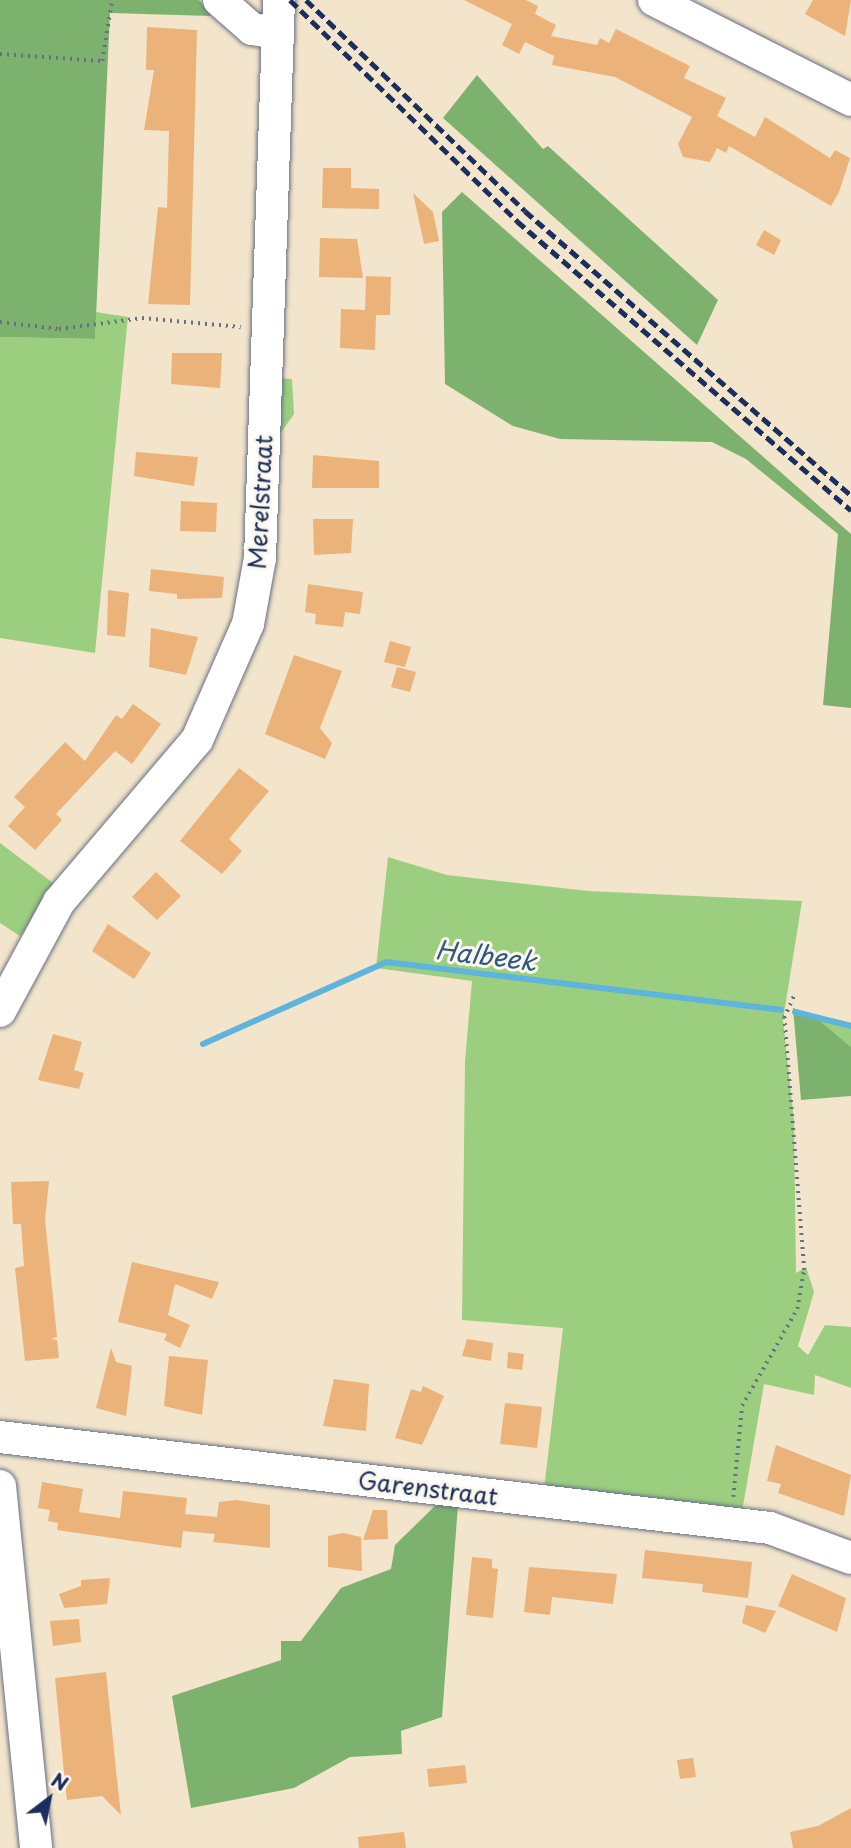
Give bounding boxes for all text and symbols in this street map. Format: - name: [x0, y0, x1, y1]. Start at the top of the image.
- street label: Merelstraat: [242, 434, 278, 570]
- water label: Halbeek: [434, 933, 538, 977]
- street label: Garenstraat: [356, 1465, 500, 1511]
- north arrow: [14, 1764, 84, 1834]
- text: N: [46, 1765, 74, 1797]

